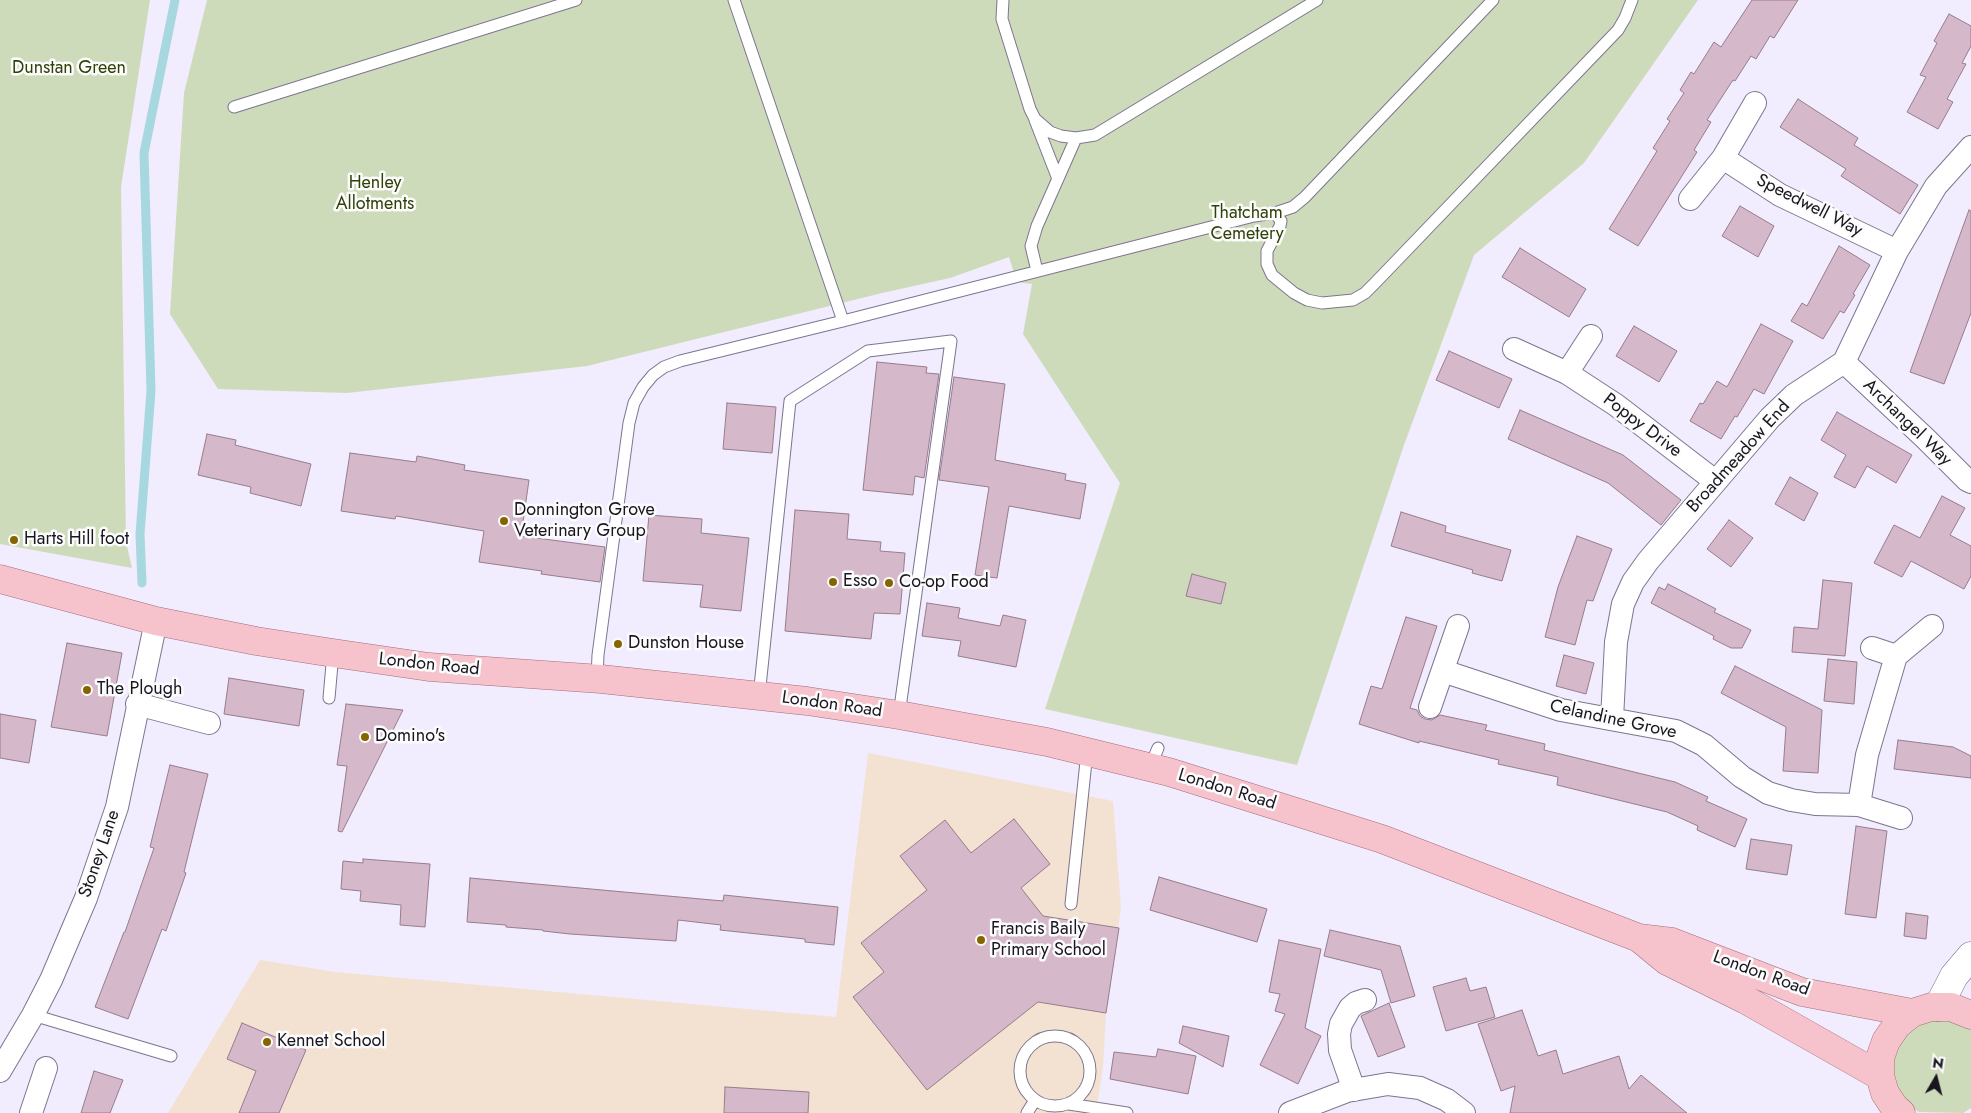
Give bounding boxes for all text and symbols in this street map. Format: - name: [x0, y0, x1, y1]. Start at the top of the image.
- park label: Dunstan Green: [12, 58, 126, 80]
- street label: Speedwell Way: [1752, 170, 1866, 242]
- park label: Henley Allotments: [336, 173, 414, 215]
- park label: Thatcham Cemetery: [1210, 203, 1284, 245]
- street label: Archangel Way: [1858, 375, 1956, 471]
- street label: Poppy Drive: [1598, 389, 1686, 463]
- street label: Broadmeadow End: [1683, 396, 1795, 518]
- place label: Donnington Grove Veterinary Group: [514, 500, 655, 542]
- marker: Donnington Grove Veterinary Group: [498, 515, 510, 527]
- place label: Harts Hill foot: [24, 529, 129, 551]
- marker: Harts Hill foot: [8, 534, 20, 546]
- place label: Esso: [843, 571, 877, 593]
- place label: Co-op Food: [899, 572, 989, 594]
- marker: Esso: [827, 576, 839, 588]
- marker: Co-op Food: [883, 577, 895, 589]
- place label: Dunston House: [628, 633, 744, 655]
- marker: Dunston House: [612, 638, 624, 650]
- street label: London Road: [378, 649, 480, 681]
- place label: The Plough: [97, 679, 182, 701]
- marker: The Plough: [81, 684, 93, 696]
- street label: London Road: [780, 687, 884, 723]
- street label: Celandine Grove: [1548, 696, 1678, 744]
- place label: Domino's: [375, 726, 445, 748]
- marker: Domino's: [359, 731, 371, 743]
- street label: London Road: [1175, 765, 1279, 815]
- street label: Stoney Lane: [75, 807, 125, 901]
- place label: Francis Baily Primary School: [991, 919, 1106, 962]
- marker: Francis Baily Primary School: [975, 934, 987, 946]
- street label: London Road: [1710, 947, 1812, 1001]
- place label: Kennet School: [277, 1031, 386, 1053]
- marker: Kennet School: [261, 1036, 273, 1048]
- text: N: [1931, 1052, 1945, 1074]
- north arrow: [1911, 1053, 1961, 1103]

